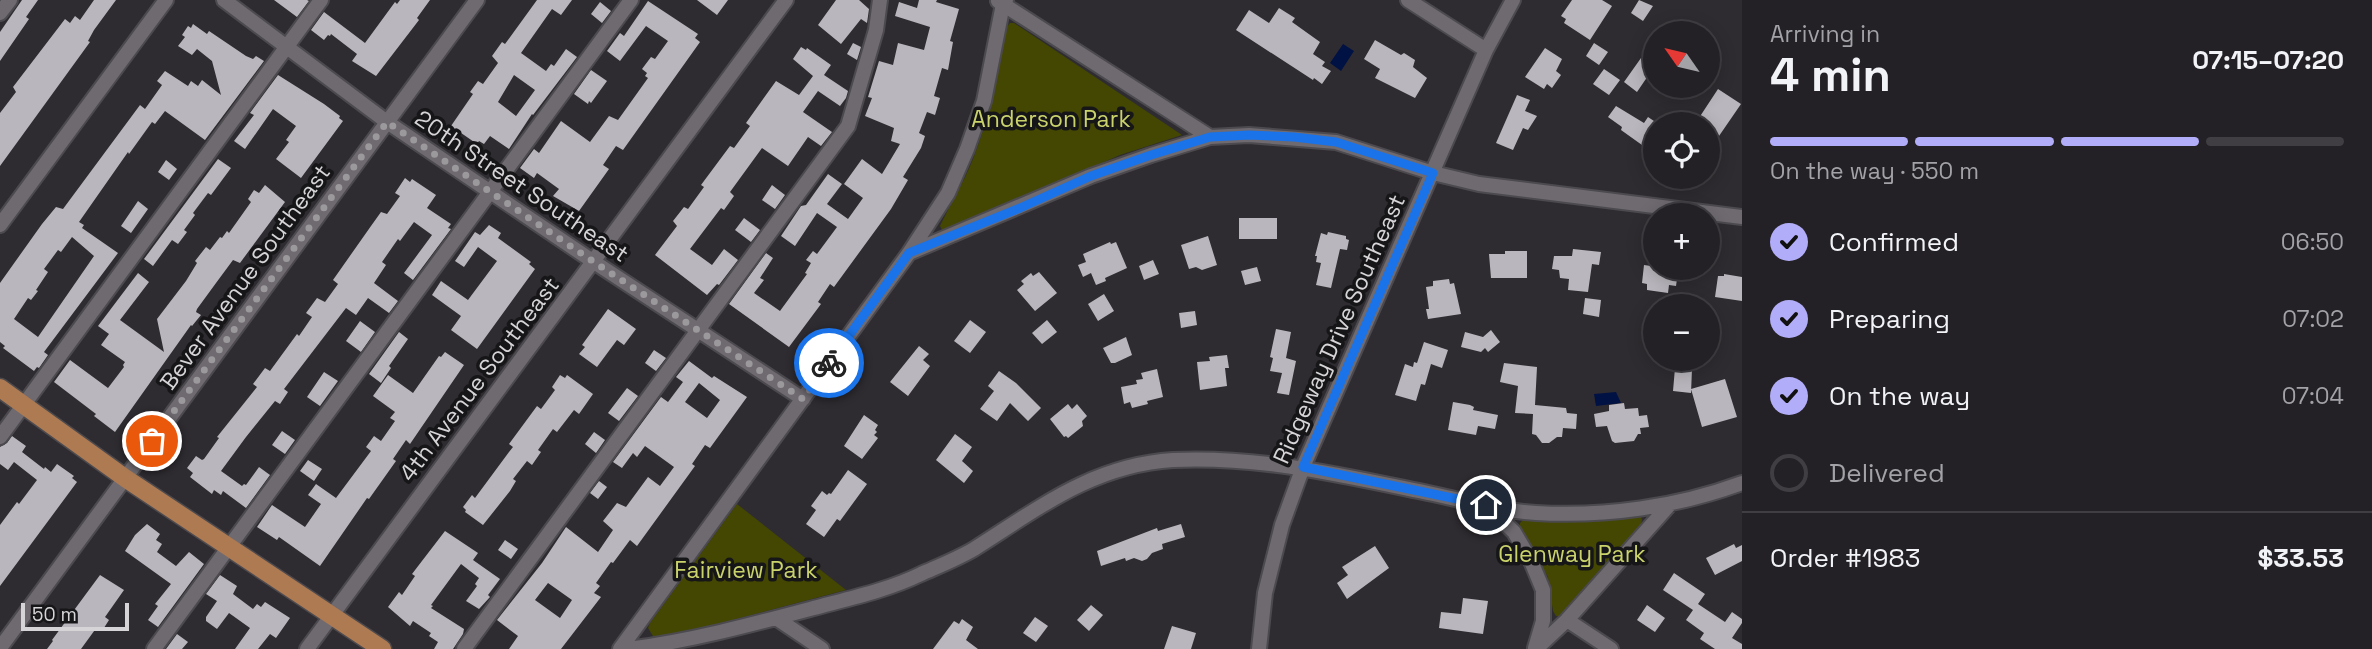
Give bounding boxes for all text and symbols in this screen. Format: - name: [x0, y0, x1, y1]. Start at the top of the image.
- text: Arriving in: [1770, 19, 1880, 49]
- north arrow: [1643, 21, 1720, 98]
- map controls: [1643, 21, 1720, 371]
- text: 07:15–07:20: [2192, 43, 2344, 77]
- text: 4 min: [1770, 46, 1891, 104]
- street label: 20th Street Southeast: [409, 103, 635, 269]
- park label: Anderson Park: [971, 104, 1131, 134]
- button: locate: [1643, 112, 1720, 189]
- text: On the way · 550 m: [1770, 156, 1979, 186]
- street label: Bever Avenue Southeast: [153, 158, 337, 396]
- street label: Ridgeway Drive Southeast: [1266, 190, 1412, 468]
- button: +: [1643, 203, 1720, 280]
- icon: check: [1770, 223, 1808, 261]
- text: Confirmed: [1829, 225, 1959, 259]
- text: 06:50: [2281, 227, 2344, 257]
- street label: 4th Avenue Southeast: [392, 271, 566, 487]
- button: −: [1643, 294, 1720, 371]
- icon: check: [1770, 300, 1808, 338]
- text: Preparing: [1829, 302, 1950, 336]
- text: 07:02: [2282, 304, 2344, 334]
- courier: [794, 328, 864, 398]
- icon: bike: [810, 344, 848, 382]
- icon: check: [1770, 377, 1808, 415]
- text: On the way: [1829, 379, 1970, 413]
- text: 07:04: [2282, 381, 2344, 411]
- pin: [122, 411, 182, 471]
- icon: bag: [133, 422, 171, 460]
- text: Delivered: [1829, 456, 1945, 490]
- pin: [1456, 475, 1516, 535]
- icon: home: [1467, 486, 1505, 524]
- park label: Glenway Park: [1498, 539, 1646, 569]
- text: Order #1983: [1770, 541, 1920, 575]
- text: $33.53: [2257, 541, 2344, 575]
- park label: Fairview Park: [674, 555, 818, 585]
- scale bar: [21, 600, 130, 632]
- text: 50 m: [32, 602, 77, 627]

